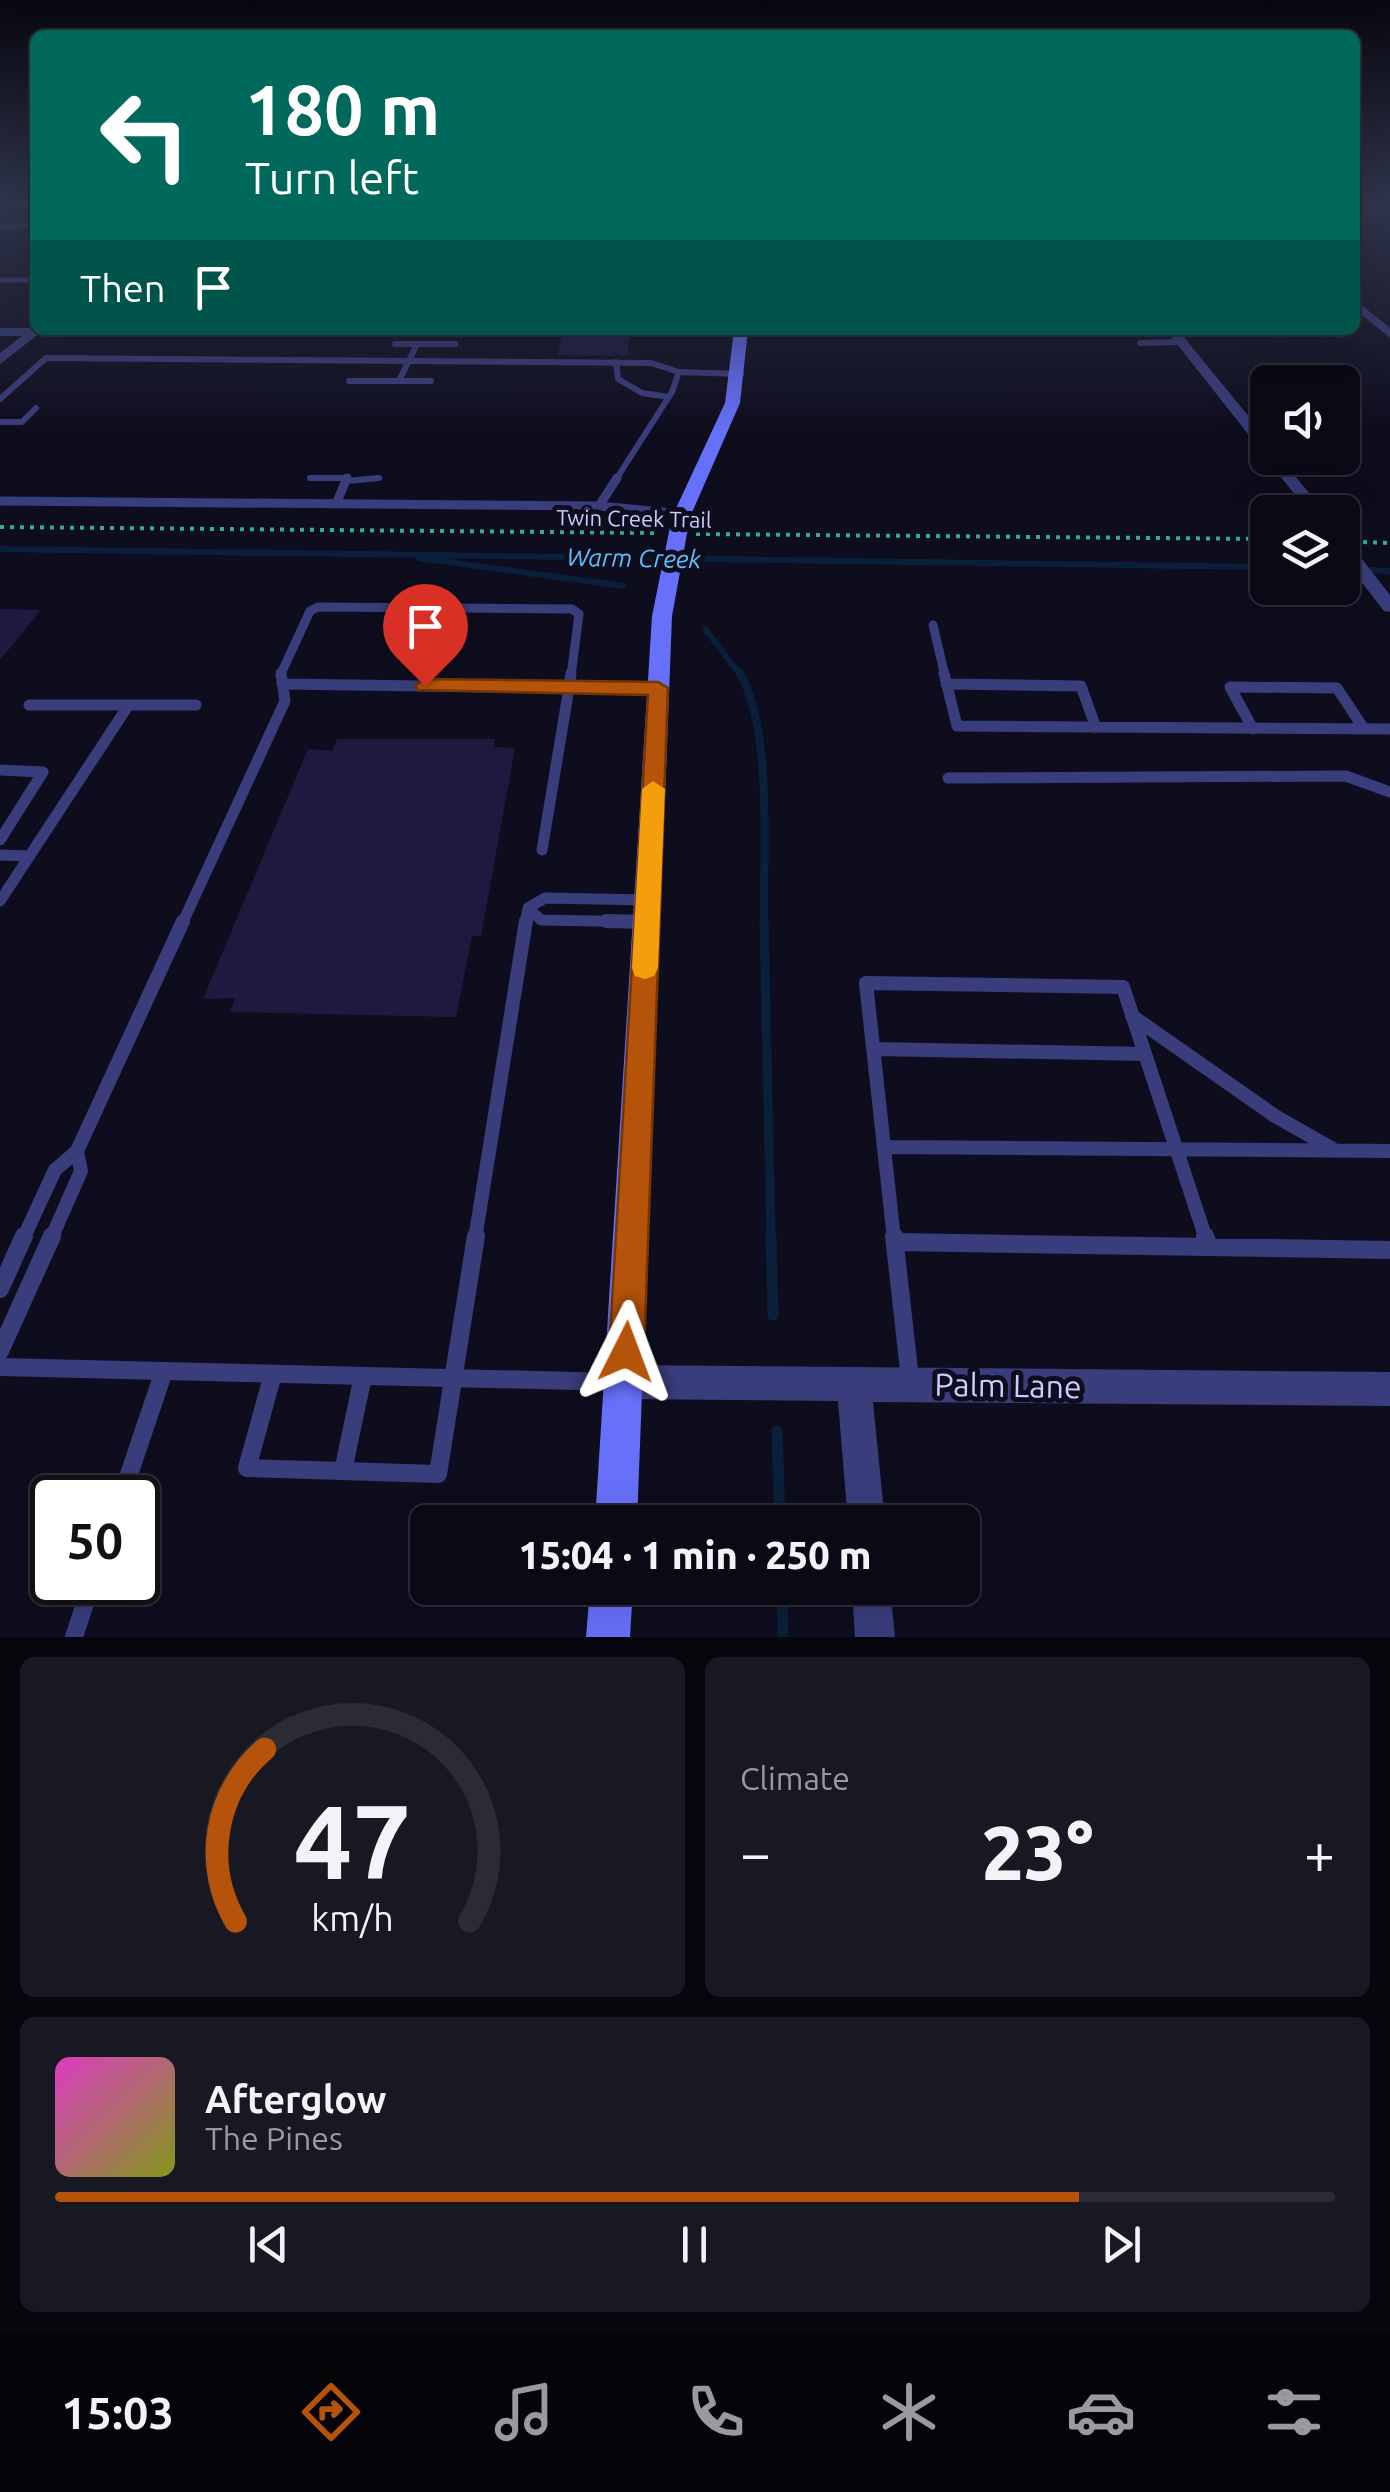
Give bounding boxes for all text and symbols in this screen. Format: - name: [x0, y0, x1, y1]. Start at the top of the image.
- icon: left: [80, 70, 210, 200]
- text: 180 m: [245, 70, 440, 148]
- text: Turn left: [245, 152, 419, 203]
- icon: arrive: [186, 260, 241, 315]
- text: Then: [80, 267, 166, 309]
- map controls: [1250, 365, 1360, 605]
- button: sound: [1250, 365, 1360, 475]
- button: layers: [1250, 495, 1360, 605]
- street label: Twin Creek Trail: [556, 504, 712, 532]
- water label: Warm Creek: [566, 543, 702, 573]
- pin: [383, 584, 468, 687]
- icon: arrive: [398, 599, 453, 654]
- position arrow: [574, 1300, 678, 1404]
- street label: Palm Lane: [934, 1366, 1082, 1404]
- speed limit sign: 50: [30, 1475, 160, 1605]
- text: 15:04 · 1 min · 250 m: [518, 1534, 872, 1576]
- text: Climate: [740, 1760, 850, 1796]
- text: 47: [294, 1782, 411, 1899]
- text: 23°: [982, 1810, 1093, 1894]
- text: −: [740, 1822, 771, 1883]
- text: +: [1304, 1822, 1335, 1883]
- text: km/h: [311, 1898, 394, 1938]
- text: Afterglow: [205, 2078, 387, 2120]
- text: The Pines: [205, 2120, 343, 2156]
- icon: previous: [241, 2217, 296, 2272]
- icon: pause: [667, 2217, 722, 2272]
- icon: next: [1094, 2217, 1149, 2272]
- icon: directions: [296, 2377, 366, 2447]
- icon: music: [489, 2377, 559, 2447]
- icon: phone: [681, 2377, 751, 2447]
- icon: climate: [874, 2377, 944, 2447]
- icon: car: [1066, 2377, 1136, 2447]
- icon: filters: [1259, 2377, 1329, 2447]
- text: 15:03: [61, 2387, 174, 2438]

